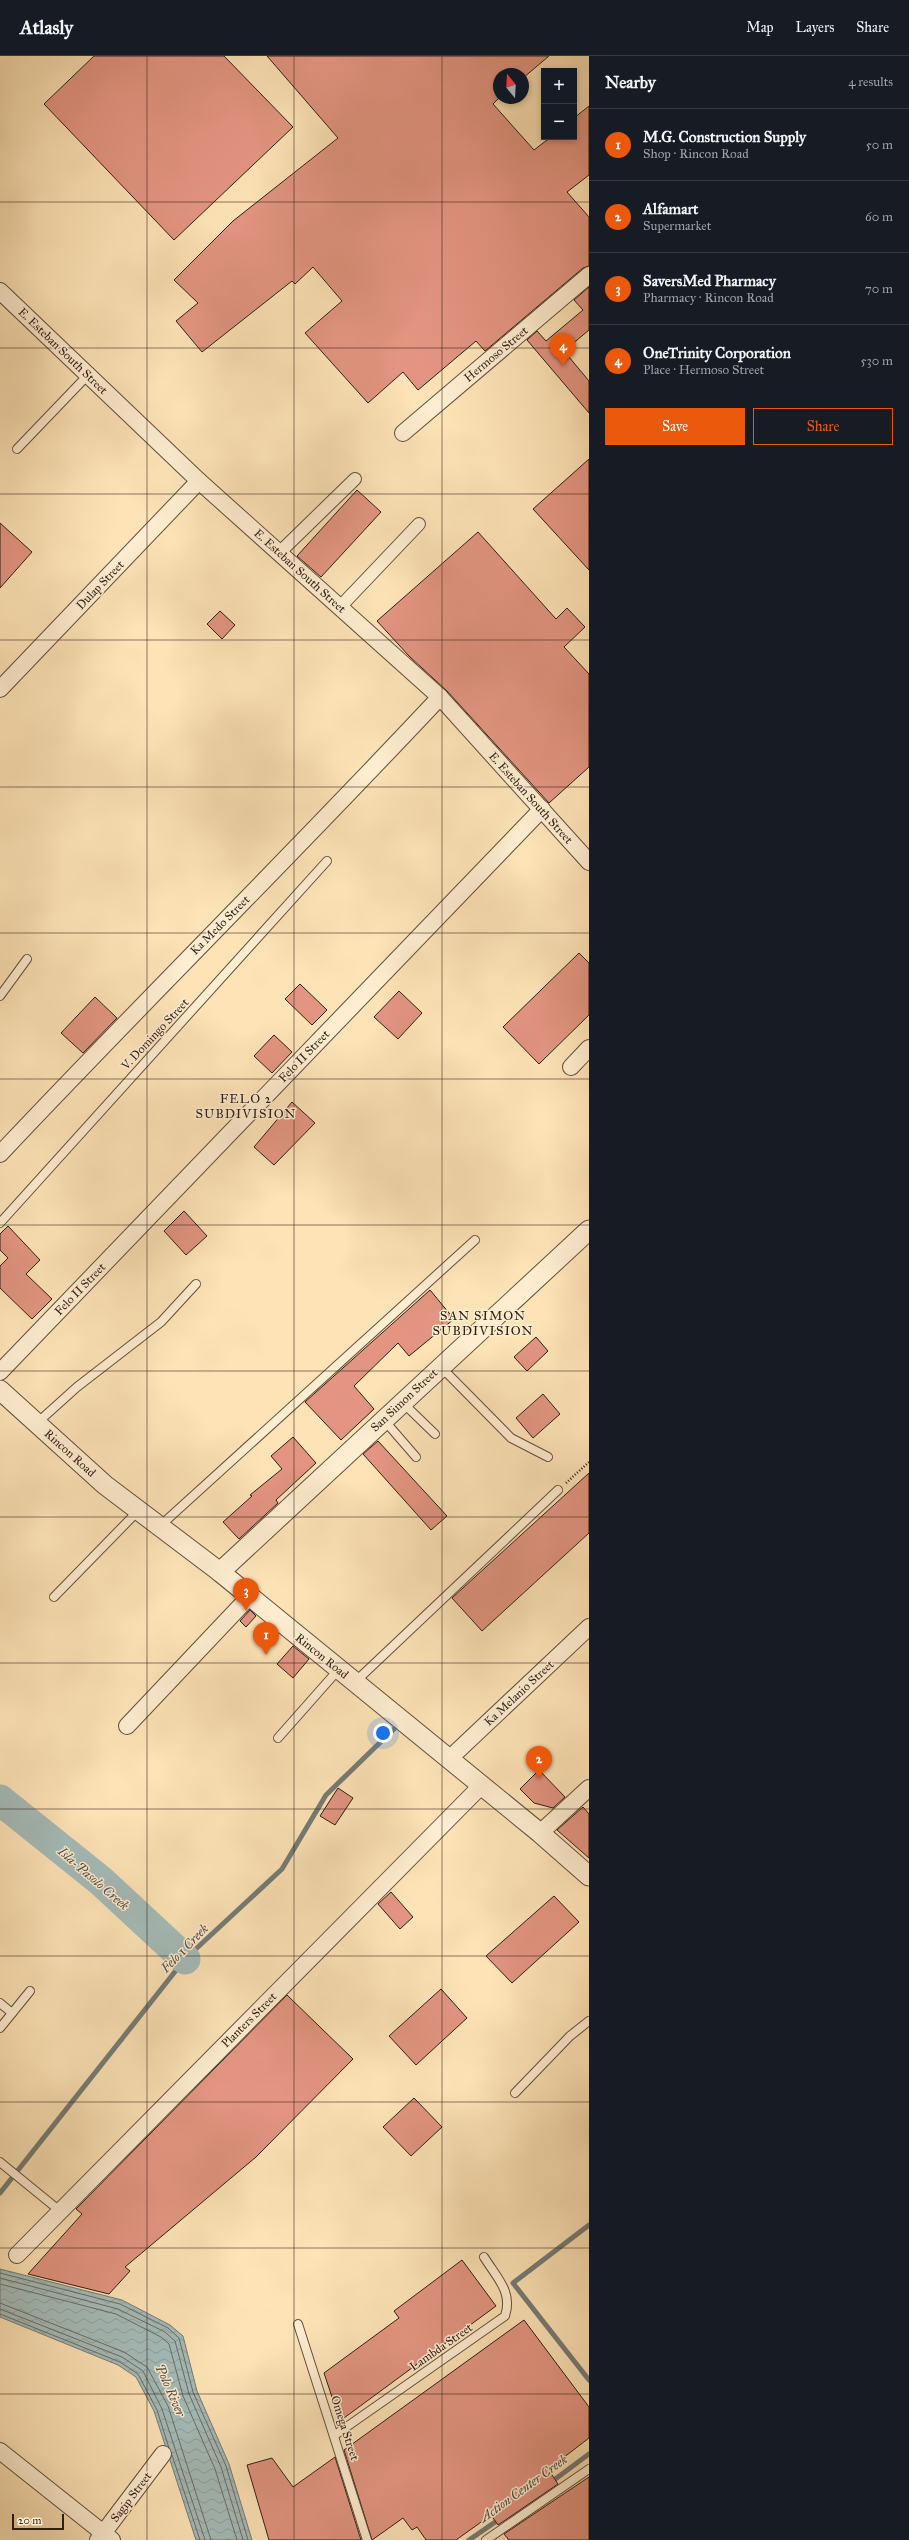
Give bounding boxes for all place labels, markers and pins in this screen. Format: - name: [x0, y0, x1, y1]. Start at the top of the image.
- pin: 4: [550, 333, 576, 366]
- pin: 3: [233, 1578, 259, 1611]
- pin: 1: [253, 1622, 279, 1655]
- pin: 2: [526, 1746, 552, 1779]

